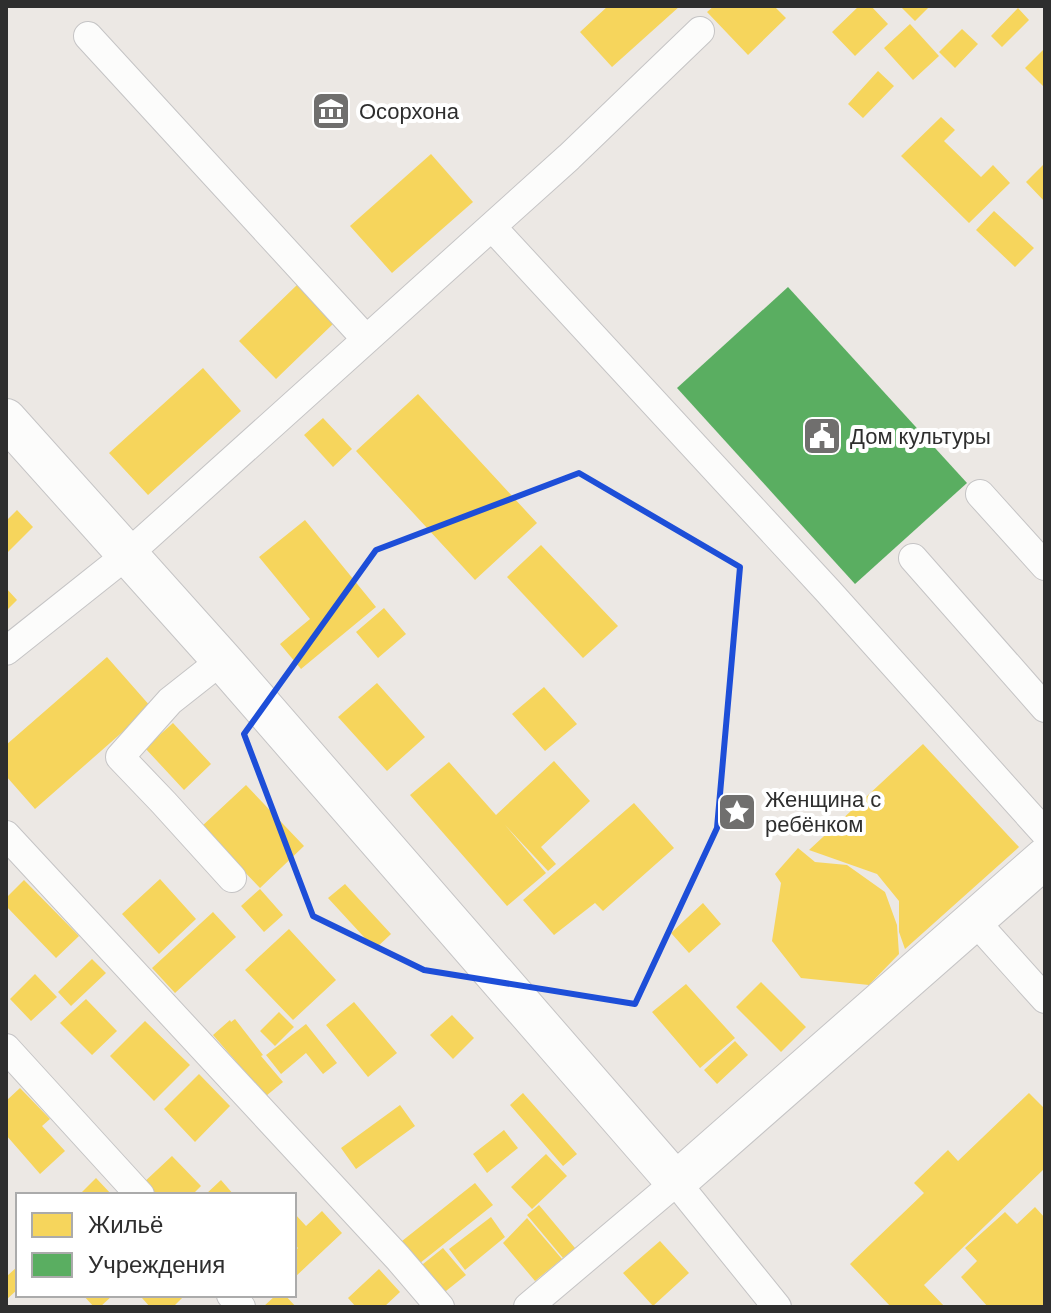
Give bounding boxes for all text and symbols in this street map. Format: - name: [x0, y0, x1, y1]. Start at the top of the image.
- museum icon: Осорхона: [310, 90, 352, 132]
- place label: Осорхона: [359, 99, 460, 124]
- public building icon: Дом культуры: [801, 415, 843, 457]
- place label: Дом культуры: [850, 424, 991, 449]
- place label: Женщина с ребёнком: [765, 787, 881, 837]
- place icon: Женщина с ребёнком: [716, 791, 758, 833]
- legend: [16, 1193, 296, 1297]
- text: Жильё: [88, 1211, 163, 1238]
- text: Учреждения: [88, 1251, 225, 1278]

